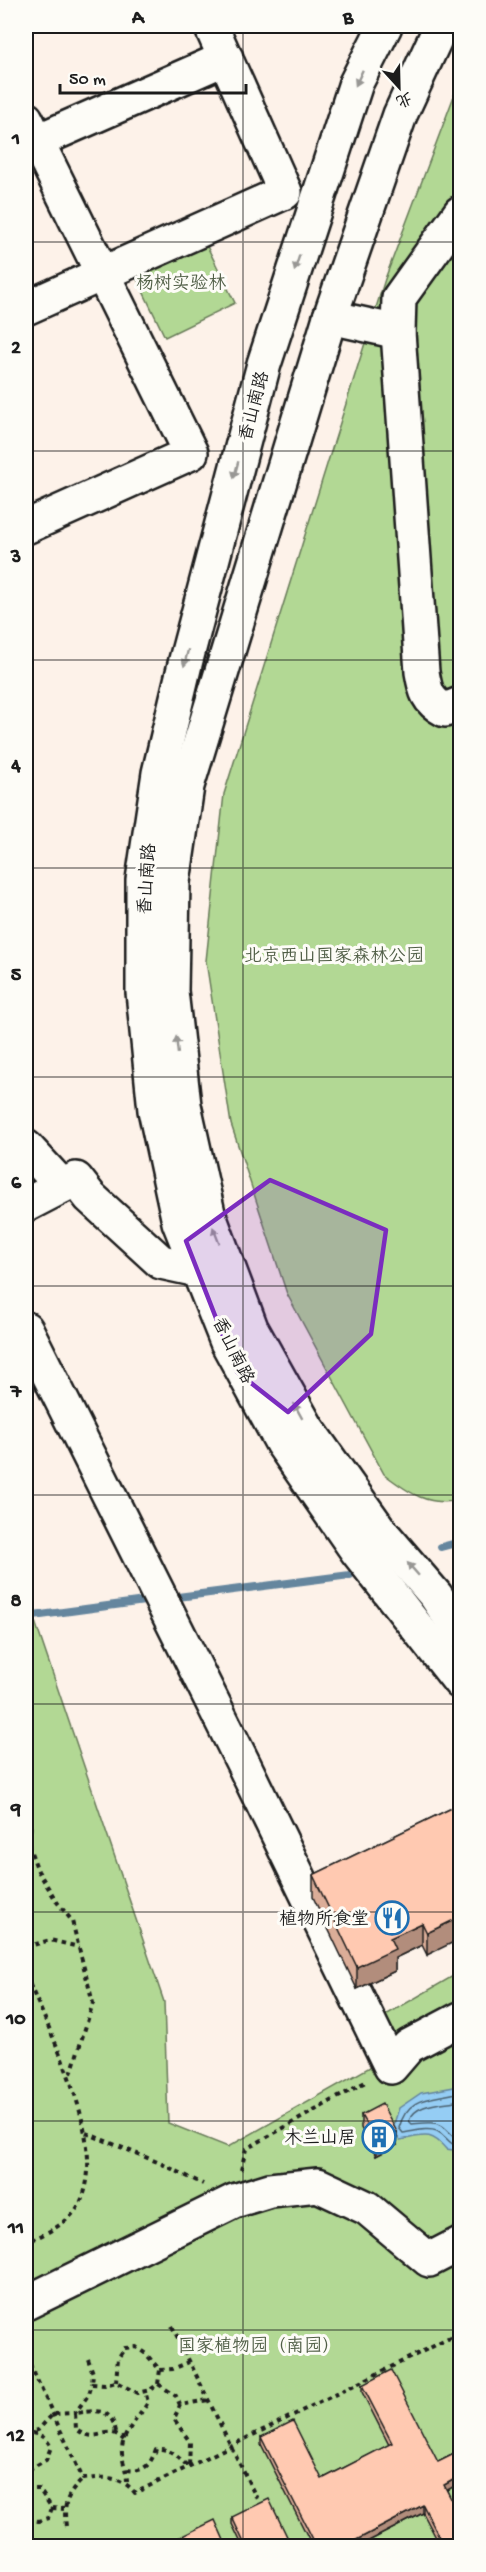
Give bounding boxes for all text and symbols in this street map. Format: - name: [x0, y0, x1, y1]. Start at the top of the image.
- text: A: [131, 8, 146, 31]
- text: B: [342, 8, 354, 31]
- scale bar: [60, 57, 246, 95]
- north arrow: [369, 57, 429, 117]
- one-way arrow: [354, 69, 364, 87]
- text: 50 m: [69, 70, 106, 91]
- text: 北: [392, 86, 415, 110]
- text: 1: [11, 129, 20, 152]
- one-way arrow: [292, 254, 301, 272]
- park label: 杨树实验林: [136, 273, 226, 295]
- text: 2: [11, 338, 21, 361]
- street label: 香山南路: [235, 369, 275, 444]
- one-way arrow: [231, 461, 240, 479]
- text: 3: [10, 547, 21, 570]
- one-way arrow: [181, 649, 191, 668]
- text: 4: [10, 756, 21, 779]
- street label: 香山南路: [135, 842, 161, 916]
- park label: 北京西山国家森林公园: [244, 946, 424, 968]
- text: 5: [11, 965, 22, 988]
- one-way arrow: [172, 1035, 182, 1054]
- text: 6: [11, 1173, 22, 1196]
- one-way arrow: [211, 1226, 220, 1244]
- street label: 香山南路: [207, 1314, 258, 1388]
- text: 7: [10, 1382, 23, 1405]
- one-way arrow: [293, 1403, 303, 1420]
- one-way arrow: [407, 1562, 420, 1577]
- text: 8: [11, 1591, 22, 1614]
- text: 9: [10, 1800, 21, 1823]
- restaurant icon: 植物所食堂: [374, 1900, 410, 1936]
- place label: 植物所食堂: [279, 1909, 369, 1931]
- text: 10: [5, 2009, 26, 2032]
- building icon: 木兰山居: [361, 2119, 397, 2155]
- place label: 木兰山居: [284, 2128, 356, 2150]
- text: 11: [7, 2218, 24, 2241]
- park label: 国家植物园（南园）: [178, 2336, 340, 2358]
- text: 12: [6, 2426, 25, 2449]

